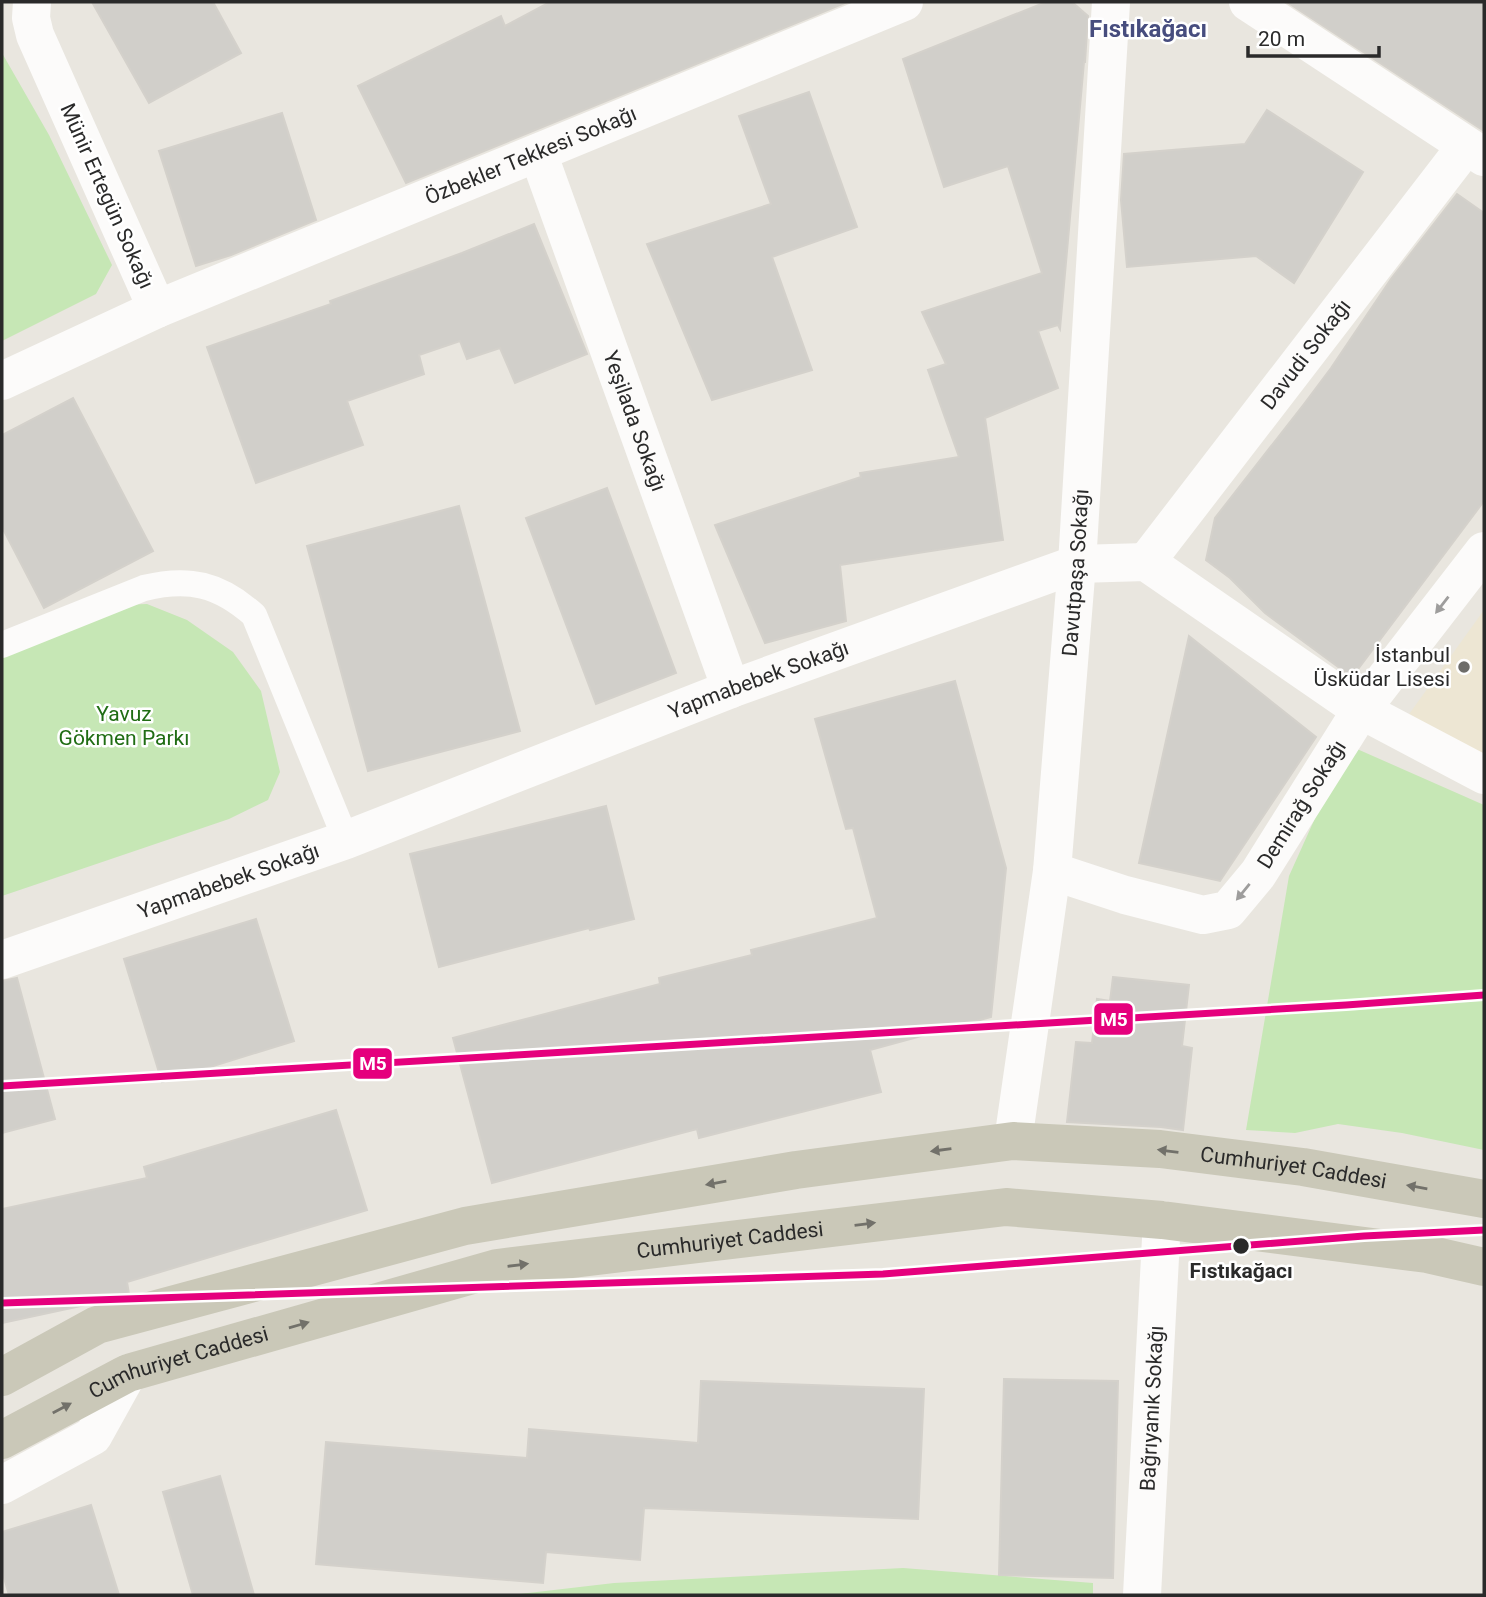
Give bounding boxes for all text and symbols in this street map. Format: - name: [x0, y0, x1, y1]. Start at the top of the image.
- scale bar: [1248, 14, 1379, 58]
- district label: Fıstıkağacı: [1089, 15, 1207, 43]
- text: 20 m: [1258, 27, 1305, 51]
- street label: Münir Ertegün Sokağı: [55, 100, 159, 292]
- street label: Özbekler Tekkesi Sokağı: [421, 101, 640, 210]
- street label: Davudi Sokağı: [1256, 294, 1356, 414]
- street label: Yeşilada Sokağı: [598, 348, 671, 495]
- street label: Davutpaşa Sokağı: [1058, 488, 1094, 657]
- one-way arrow: [1435, 596, 1450, 614]
- street label: Yapmabebek Sokağı: [665, 635, 852, 724]
- place label: İstanbul Üsküdar Lisesi: [1313, 643, 1450, 691]
- marker: İstanbul Üsküdar Lisesi: [1456, 659, 1472, 675]
- park label: Yavuz Gökmen Parkı: [59, 702, 189, 750]
- street label: Demirağ Sokağı: [1252, 736, 1351, 873]
- street label: Yapmabebek Sokağı: [135, 838, 322, 924]
- one-way arrow: [1236, 884, 1251, 901]
- line badge: M5: [1093, 1002, 1134, 1036]
- text: M5: [1100, 1008, 1128, 1031]
- line badge: M5: [352, 1047, 393, 1080]
- text: M5: [359, 1052, 387, 1075]
- street label: Cumhuriyet Caddesi: [1199, 1142, 1388, 1194]
- one-way arrow: [930, 1145, 952, 1156]
- one-way arrow: [1157, 1145, 1179, 1156]
- one-way arrow: [705, 1178, 727, 1189]
- one-way arrow: [1406, 1181, 1428, 1192]
- street label: Cumhuriyet Caddesi: [635, 1217, 825, 1263]
- one-way arrow: [855, 1218, 877, 1229]
- marker: Fıstıkağacı: [1231, 1236, 1251, 1256]
- place label: Fıstıkağacı: [1189, 1259, 1293, 1283]
- one-way arrow: [507, 1260, 529, 1271]
- one-way arrow: [288, 1319, 309, 1329]
- street label: Cumhuriyet Caddesi: [85, 1322, 271, 1404]
- street label: Bağrıyanık Sokağı: [1136, 1325, 1168, 1492]
- one-way arrow: [52, 1402, 72, 1414]

